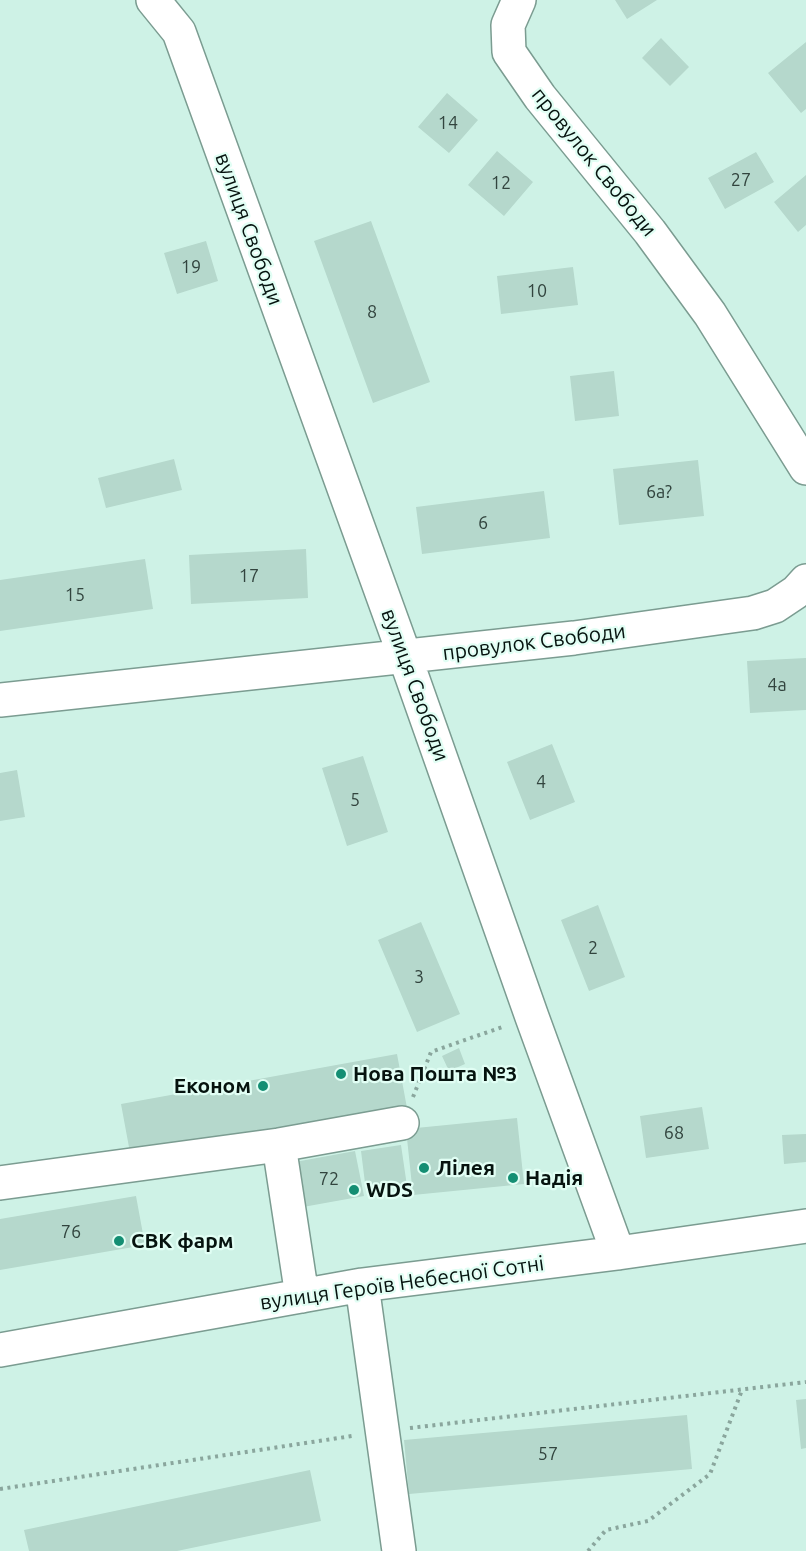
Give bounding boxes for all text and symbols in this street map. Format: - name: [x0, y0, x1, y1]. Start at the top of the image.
- street label: провулок Свободи: [526, 82, 662, 242]
- house number: 14: [438, 112, 458, 134]
- street label: вулиця Свободи: [210, 149, 288, 309]
- house number: 27: [731, 169, 751, 191]
- house number: 12: [491, 172, 511, 194]
- house number: 19: [181, 256, 201, 278]
- house number: 10: [527, 280, 547, 302]
- house number: 8: [367, 301, 377, 323]
- house number: 6a?: [646, 481, 672, 503]
- house number: 6: [478, 512, 488, 534]
- house number: 17: [239, 565, 259, 587]
- house number: 15: [65, 584, 85, 606]
- street label: вулиця Свободи: [376, 605, 454, 765]
- street label: провулок Свободи: [441, 618, 627, 666]
- house number: 4а: [767, 674, 787, 696]
- house number: 4: [536, 771, 546, 793]
- house number: 5: [350, 789, 360, 811]
- house number: 2: [588, 937, 598, 959]
- house number: 3: [414, 966, 424, 988]
- place label: Нова Пошта №3: [353, 1061, 517, 1087]
- marker: Нова Пошта №3: [334, 1067, 348, 1081]
- place label: Економ: [174, 1073, 251, 1099]
- marker: Економ: [256, 1079, 270, 1093]
- house number: 68: [664, 1122, 684, 1144]
- place label: Лілея: [436, 1155, 495, 1181]
- marker: Лілея: [417, 1161, 431, 1175]
- place label: Надія: [525, 1165, 583, 1191]
- house number: 72: [319, 1168, 339, 1190]
- marker: Надія: [506, 1171, 520, 1185]
- place label: WDS: [366, 1177, 413, 1203]
- marker: WDS: [347, 1183, 361, 1197]
- house number: 76: [61, 1221, 81, 1243]
- place label: СВК фарм: [131, 1228, 234, 1254]
- marker: СВК фарм: [112, 1234, 126, 1248]
- street label: вулиця Героїв Небесної Сотні: [258, 1251, 546, 1315]
- house number: 57: [538, 1443, 558, 1465]

